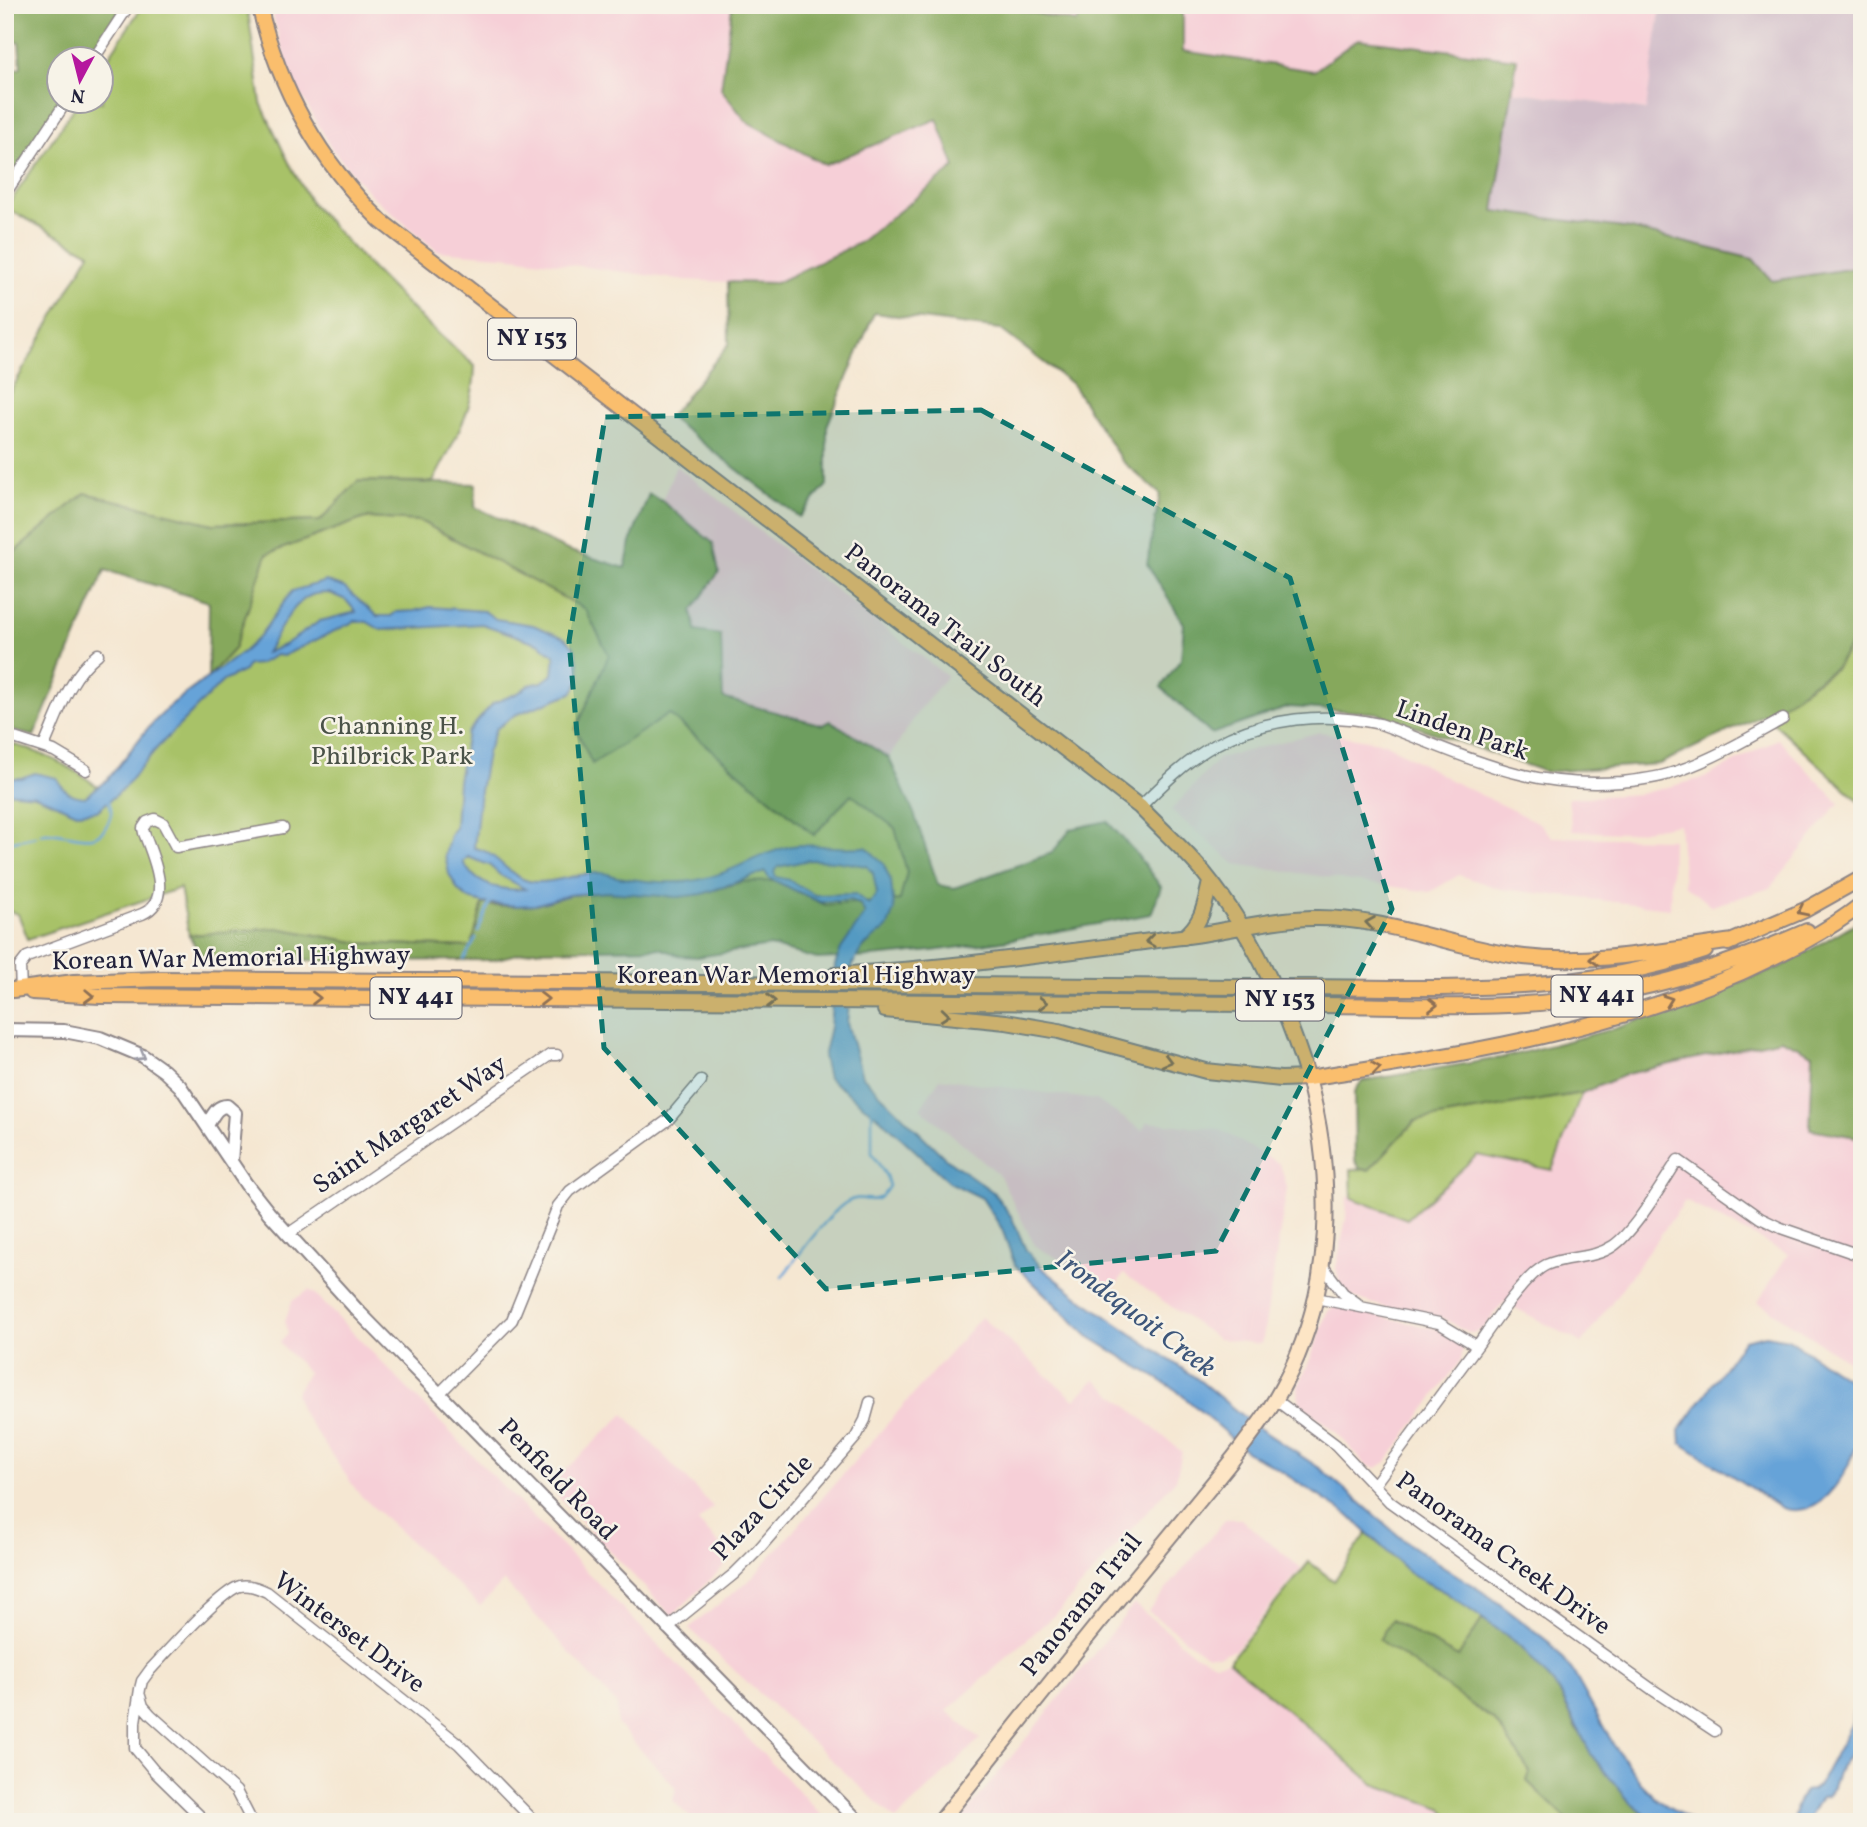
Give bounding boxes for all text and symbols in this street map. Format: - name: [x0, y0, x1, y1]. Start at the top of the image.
- north arrow: [46, 46, 116, 116]
- text: N: [70, 81, 87, 109]
- road number: NY 153: [488, 318, 576, 360]
- street label: Panorama Trail South: [836, 535, 1054, 717]
- street label: Linden Park: [1391, 691, 1533, 771]
- park label: Channing H. Philbrick Park: [311, 709, 473, 775]
- one-way arrow: [1797, 903, 1809, 917]
- one-way arrow: [1364, 916, 1376, 931]
- one-way arrow: [1144, 934, 1155, 949]
- street label: Korean War Memorial Highway: [51, 938, 411, 980]
- one-way arrow: [1588, 951, 1599, 966]
- street label: Korean War Memorial Highway: [617, 958, 975, 994]
- road number: NY 441: [1552, 976, 1642, 1016]
- road number: NY 441: [370, 978, 462, 1018]
- road number: NY 153: [1236, 980, 1324, 1020]
- one-way arrow: [83, 988, 94, 1003]
- one-way arrow: [311, 990, 322, 1006]
- one-way arrow: [539, 991, 549, 1007]
- one-way arrow: [766, 993, 777, 1009]
- one-way arrow: [1662, 994, 1674, 1008]
- one-way arrow: [1039, 995, 1049, 1011]
- one-way arrow: [1428, 997, 1438, 1013]
- one-way arrow: [939, 1008, 950, 1023]
- street label: Saint Margaret Way: [306, 1047, 514, 1203]
- one-way arrow: [134, 1048, 147, 1061]
- one-way arrow: [1161, 1053, 1173, 1067]
- one-way arrow: [1370, 1061, 1382, 1076]
- water label: Irondequoit Creek: [1047, 1241, 1224, 1387]
- street label: Penfield Road: [489, 1411, 625, 1549]
- street label: Plaza Circle: [704, 1447, 822, 1569]
- street label: Panorama Creek Drive: [1388, 1464, 1618, 1644]
- street label: Panorama Trail: [1013, 1526, 1151, 1684]
- street label: Winterset Drive: [265, 1564, 433, 1702]

